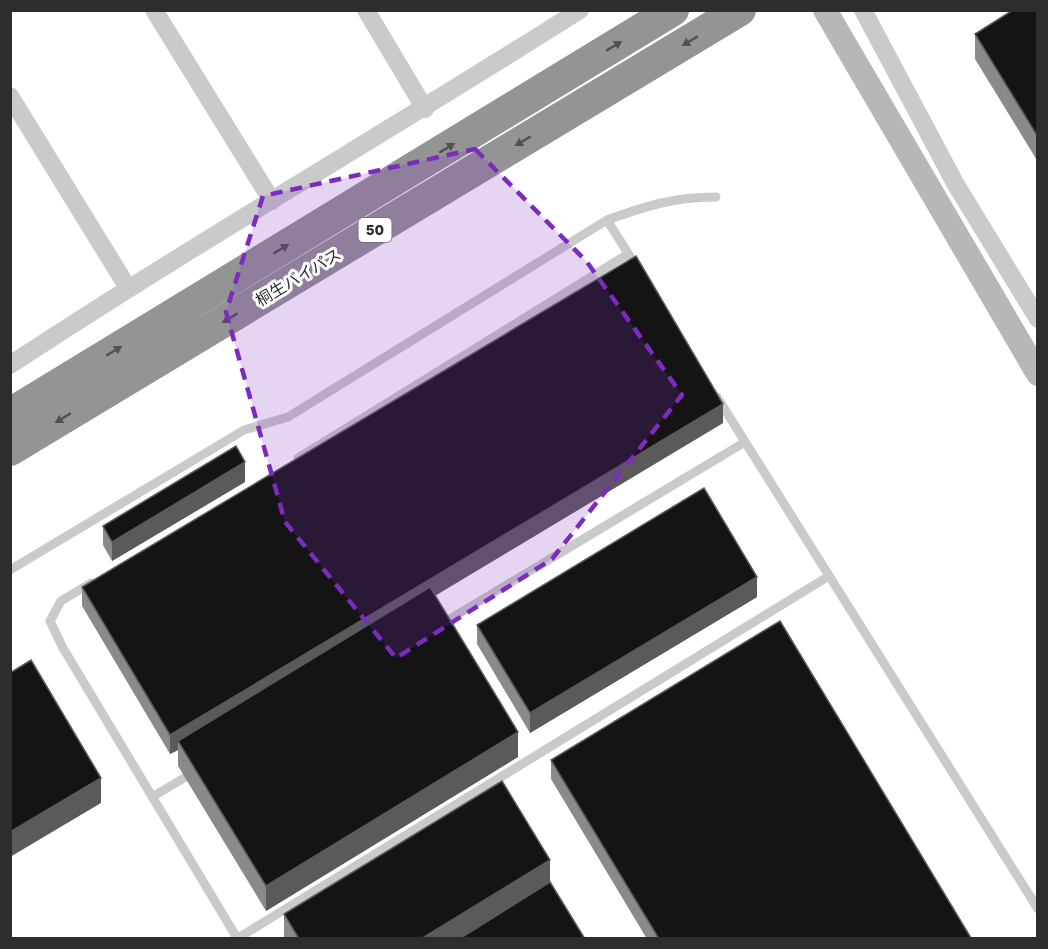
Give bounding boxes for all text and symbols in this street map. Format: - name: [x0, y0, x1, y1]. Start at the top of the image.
- one-way arrow: [682, 35, 698, 46]
- one-way arrow: [606, 41, 622, 52]
- one-way arrow: [515, 136, 531, 147]
- one-way arrow: [439, 142, 455, 153]
- road number: 50: [358, 218, 392, 242]
- one-way arrow: [273, 244, 289, 255]
- street label: 桐生バイパス: [252, 245, 344, 310]
- one-way arrow: [222, 312, 238, 323]
- one-way arrow: [106, 345, 122, 356]
- one-way arrow: [55, 413, 71, 424]

